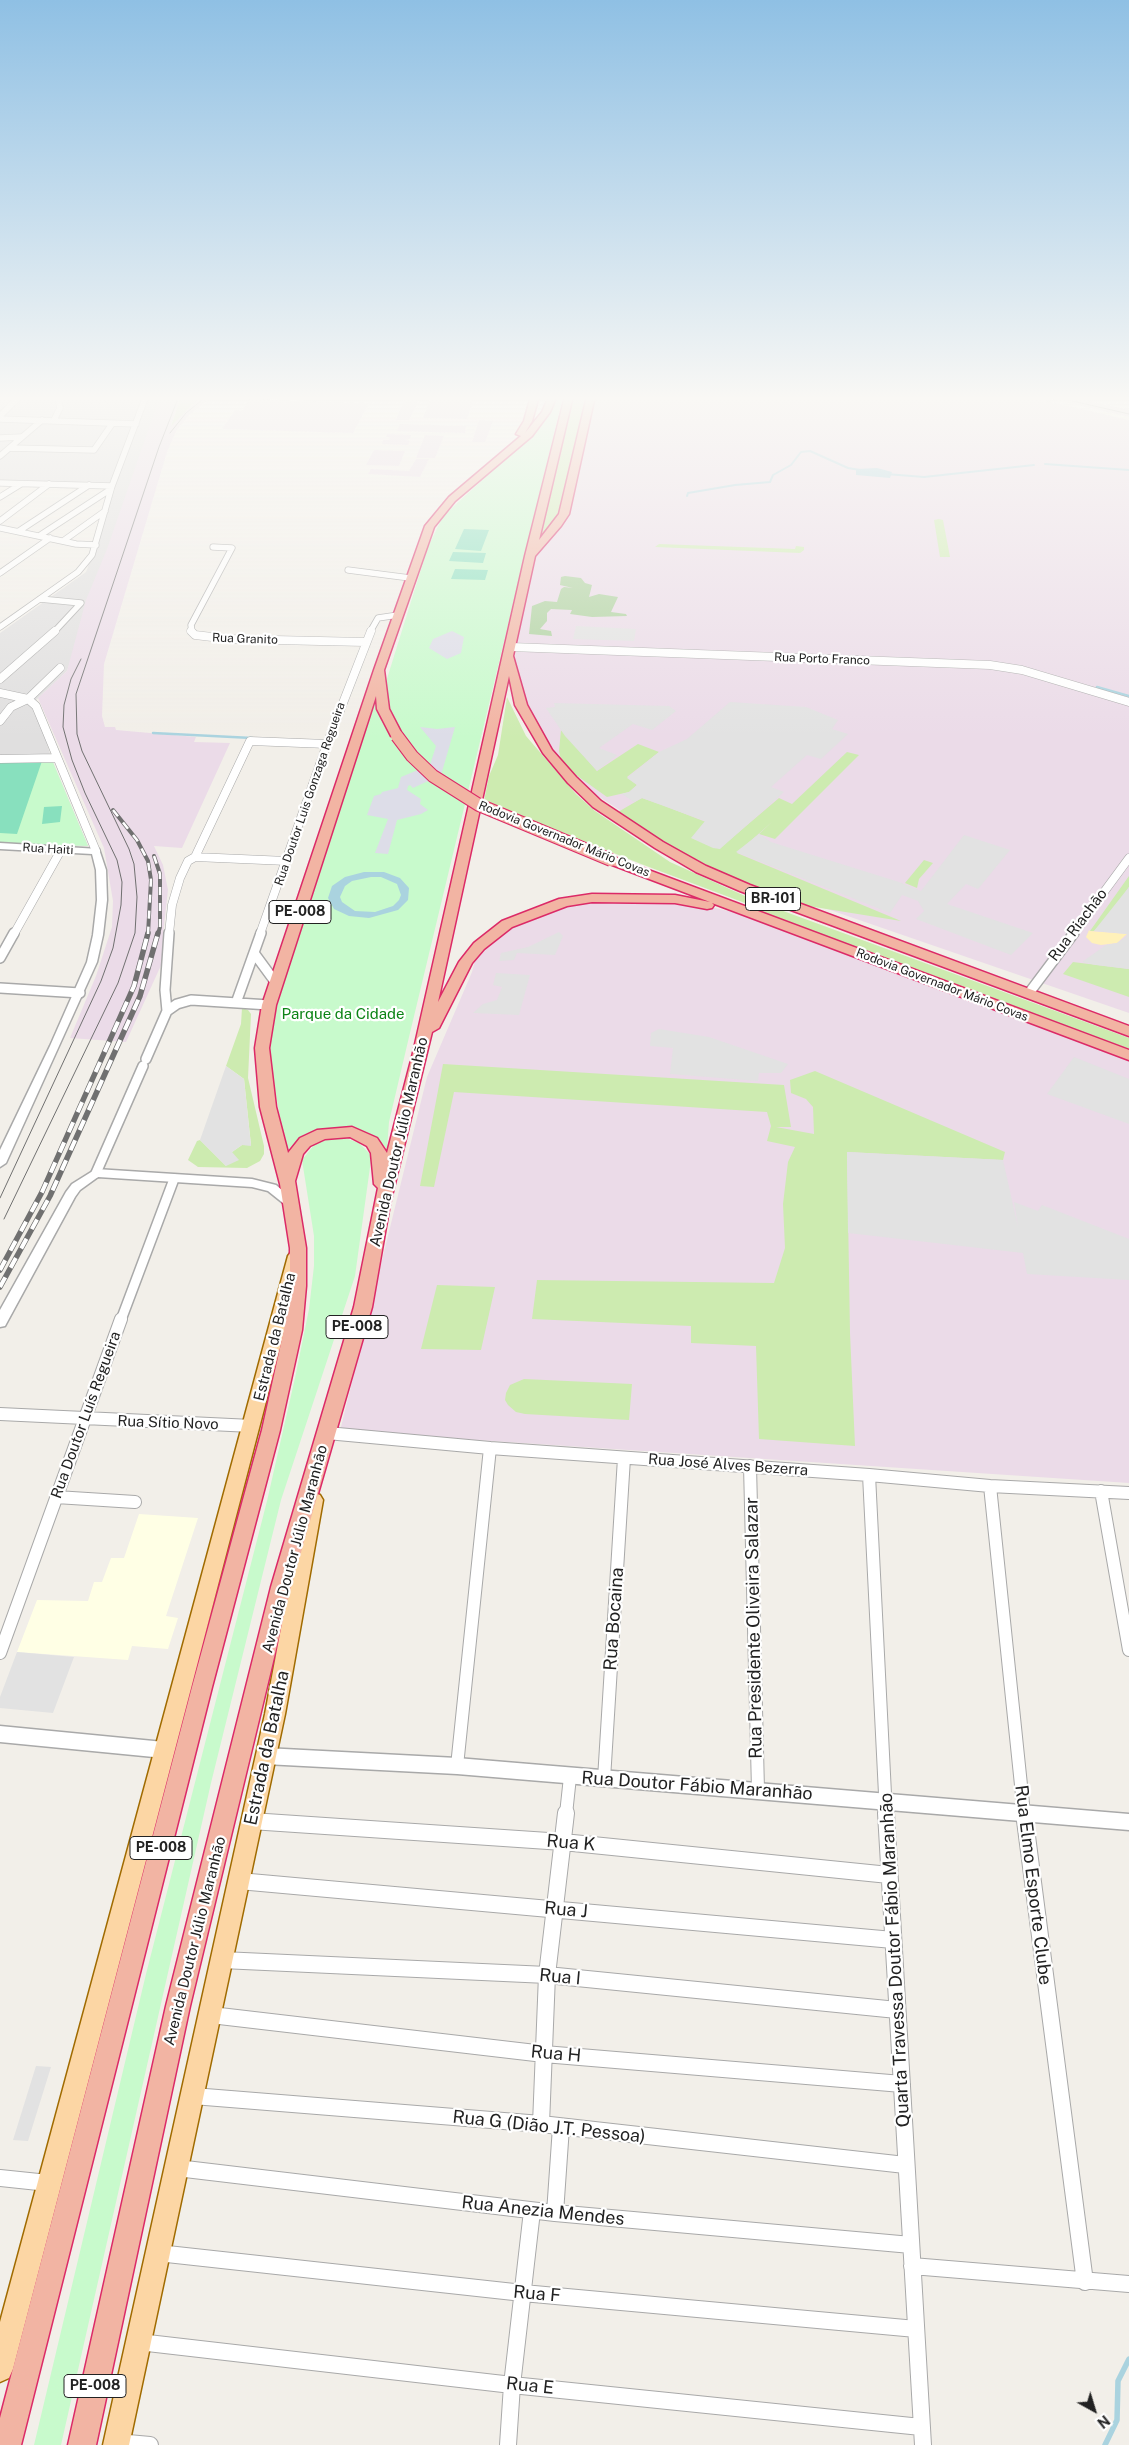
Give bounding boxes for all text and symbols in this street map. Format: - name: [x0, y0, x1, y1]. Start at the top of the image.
- street label: Rua Granito: [212, 631, 278, 647]
- street label: Rua Porto Franco: [774, 650, 870, 668]
- street label: Rua Doutor Luis Gonzaga Regueira: [272, 700, 348, 888]
- street label: Rodovia Governador Mário Covas: [476, 798, 652, 880]
- street label: Rua Haiti: [22, 840, 74, 858]
- street label: Rua Riachão: [1045, 885, 1111, 965]
- road number: BR-101: [746, 888, 800, 911]
- road number: PE-008: [269, 900, 331, 924]
- street label: Rodovia Governador Mário Covas: [854, 945, 1030, 1025]
- park label: Parque da Cidade: [282, 1005, 404, 1023]
- street label: Avenida Doutor Júlio Maranhão: [366, 1035, 432, 1249]
- street label: Estrada da Batalha: [250, 1271, 300, 1403]
- road number: PE-008: [326, 1315, 388, 1338]
- street label: Rua Doutor Luís Regueira: [47, 1329, 125, 1501]
- street label: Rua Sítio Novo: [117, 1412, 219, 1434]
- street label: Avenida Doutor Júlio Maranhão: [259, 1443, 331, 1655]
- street label: Rua José Alves Bezerra: [647, 1450, 809, 1480]
- street label: Rua Presidente Oliveira Salazar: [741, 1497, 767, 1759]
- street label: Rua Bocaina: [600, 1567, 628, 1671]
- street label: Estrada da Batalha: [240, 1669, 294, 1827]
- street label: Rua Doutor Fábio Maranhão: [581, 1767, 813, 1805]
- street label: Rua Elmo Esporte Clube: [1010, 1784, 1056, 1986]
- street label: Quarta Travessa Doutor Fábio Maranhão: [875, 1792, 915, 2128]
- street label: Rua K: [546, 1830, 596, 1856]
- street label: Avenida Doutor Júlio Maranhão: [160, 1835, 230, 2047]
- road number: PE-008: [130, 1836, 192, 1860]
- street label: Rua J: [543, 1897, 589, 1923]
- street label: Rua I: [538, 1964, 582, 1990]
- street label: Rua H: [530, 2041, 582, 2067]
- street label: Rua G (Dião J.T. Pessoa): [451, 2106, 647, 2148]
- street label: Rua Anezia Mendes: [460, 2192, 626, 2230]
- street label: Rua F: [512, 2281, 562, 2307]
- street label: Rua E: [505, 2373, 555, 2399]
- road number: PE-008: [64, 2374, 126, 2398]
- north arrow: [1069, 2385, 1119, 2435]
- text: N: [1094, 2412, 1113, 2431]

